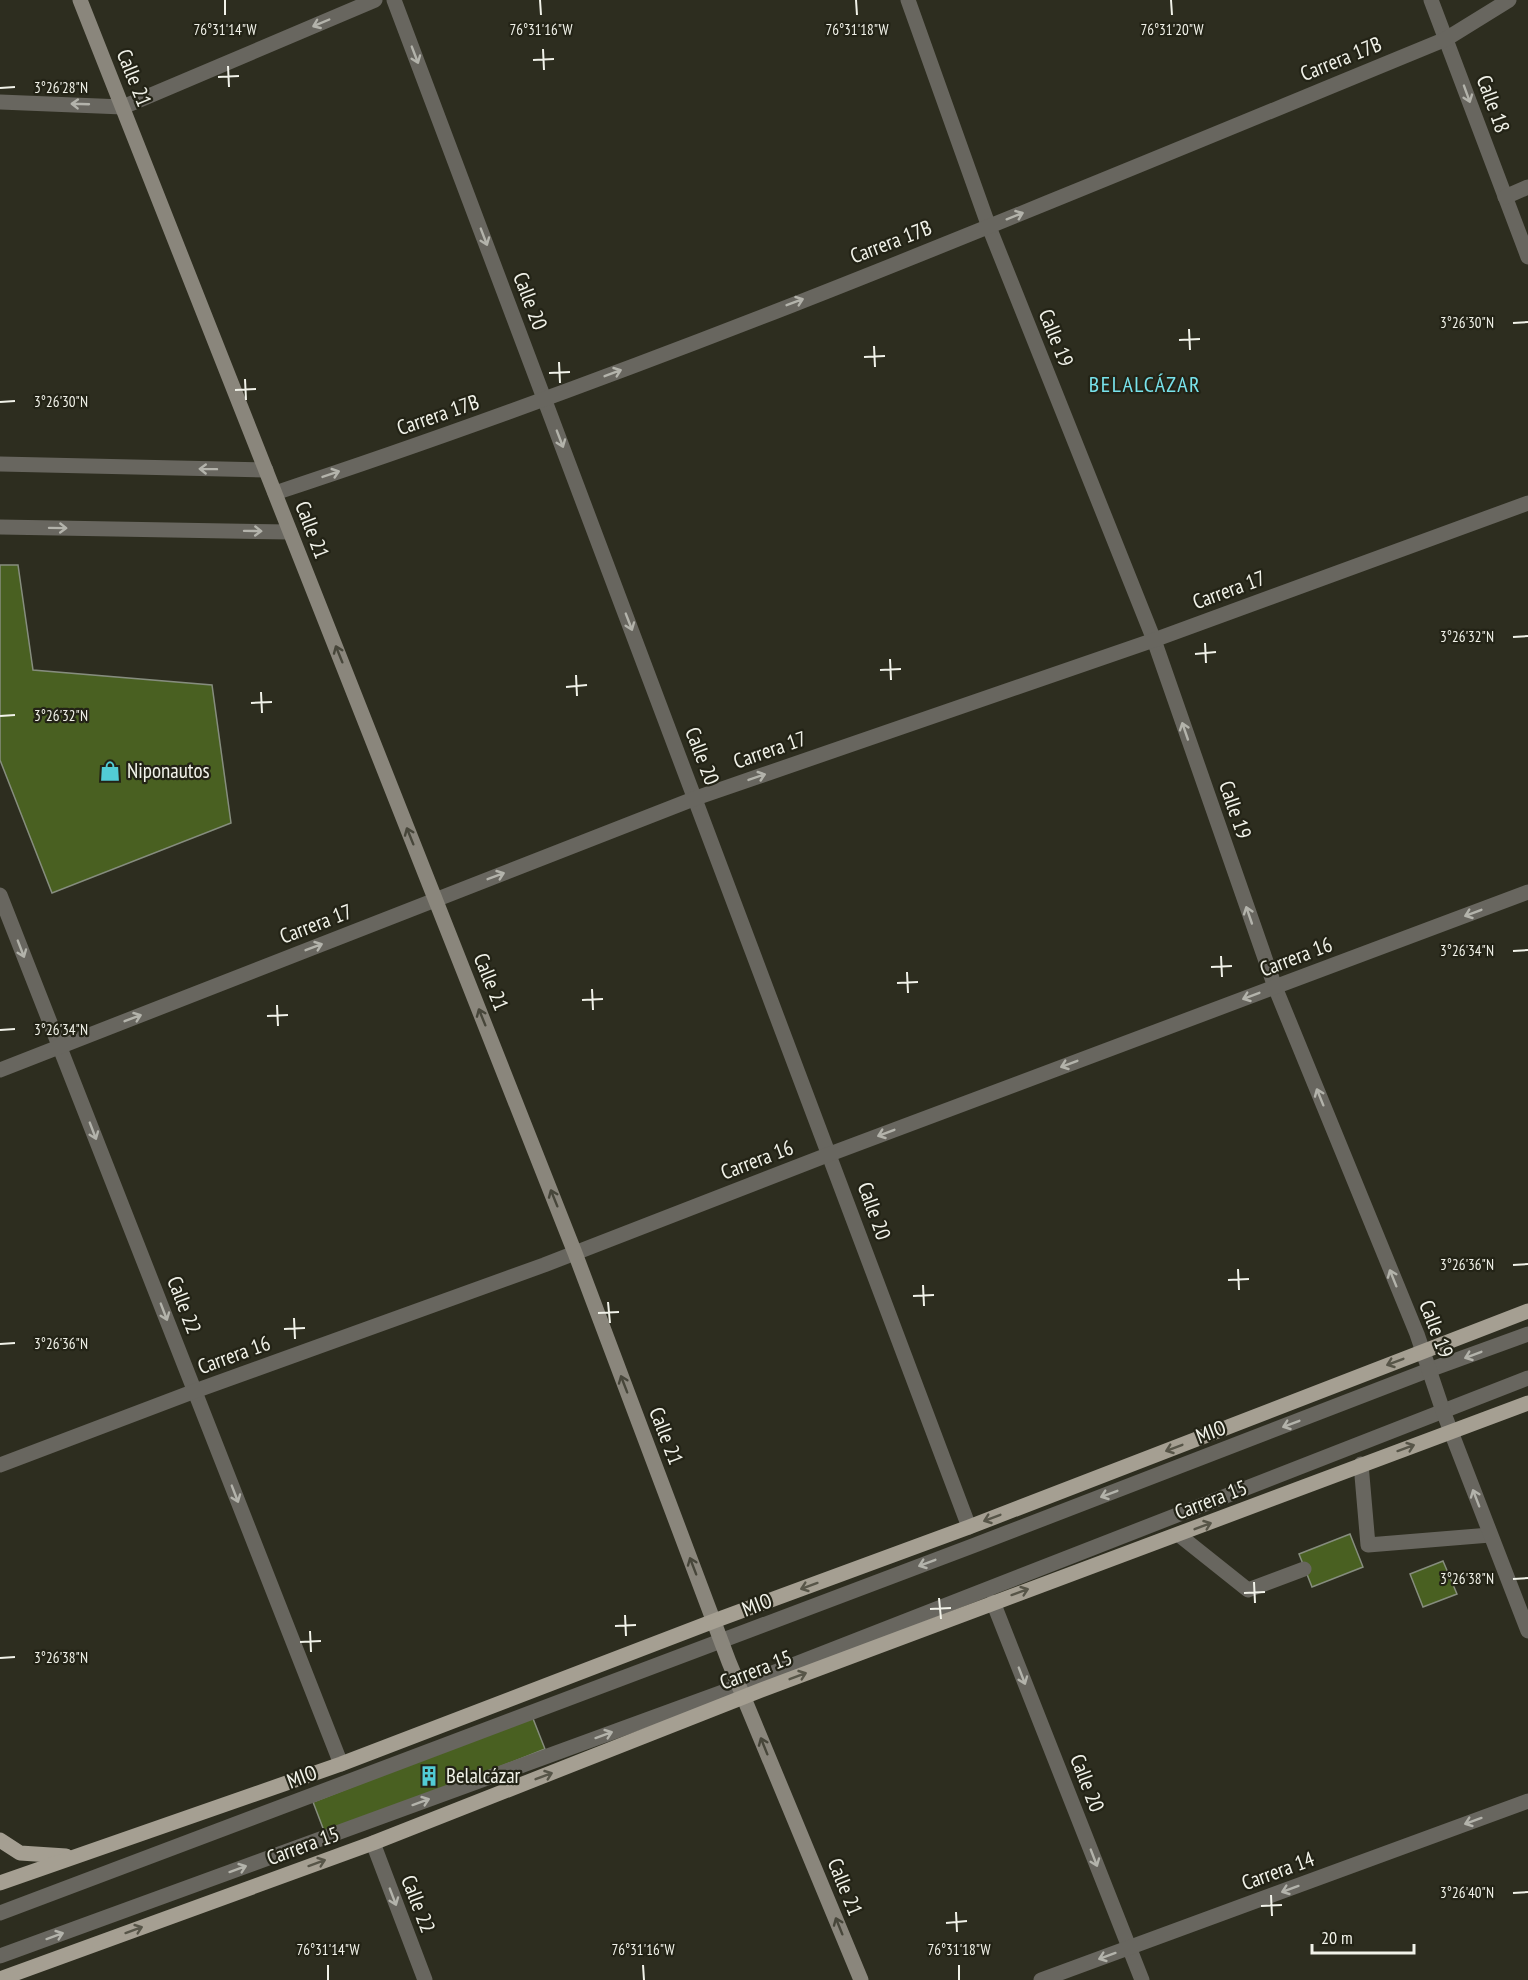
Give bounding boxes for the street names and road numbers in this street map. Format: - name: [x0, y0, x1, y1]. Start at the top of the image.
- street label: Carrera 17B: [1296, 30, 1385, 87]
- street label: Calle 21: [111, 45, 158, 110]
- street label: Calle 18: [1471, 71, 1516, 136]
- street label: Carrera 17B: [846, 214, 935, 269]
- street label: Calle 20: [507, 268, 554, 333]
- street label: Calle 19: [1033, 305, 1080, 370]
- street label: Carrera 17B: [393, 388, 483, 441]
- street label: Calle 21: [289, 497, 336, 562]
- street label: Carrera 17: [1189, 564, 1269, 615]
- street label: Calle 20: [679, 723, 726, 788]
- street label: Carrera 17: [730, 724, 810, 775]
- street label: Calle 19: [1213, 777, 1258, 842]
- street label: Carrera 17: [276, 897, 356, 950]
- street label: Carrera 16: [1256, 930, 1336, 983]
- street label: Calle 21: [468, 949, 515, 1014]
- street label: Carrera 16: [717, 1133, 797, 1186]
- street label: Calle 20: [852, 1178, 897, 1243]
- street label: Calle 22: [161, 1272, 208, 1337]
- street label: Calle 19: [1413, 1296, 1460, 1361]
- street label: Carrera 16: [194, 1329, 274, 1380]
- street label: Calle 21: [643, 1403, 690, 1468]
- street label: MIO: [1192, 1414, 1230, 1449]
- street label: Carrera 15: [1171, 1473, 1251, 1526]
- street label: MIO: [738, 1587, 776, 1622]
- street label: Carrera 15: [716, 1643, 796, 1696]
- street label: Calle 20: [1064, 1750, 1111, 1815]
- street label: MIO: [283, 1759, 321, 1794]
- street label: Carrera 15: [263, 1820, 343, 1871]
- street label: Carrera 14: [1238, 1845, 1318, 1896]
- street label: Calle 21: [822, 1854, 869, 1919]
- street label: Calle 22: [395, 1871, 442, 1936]

